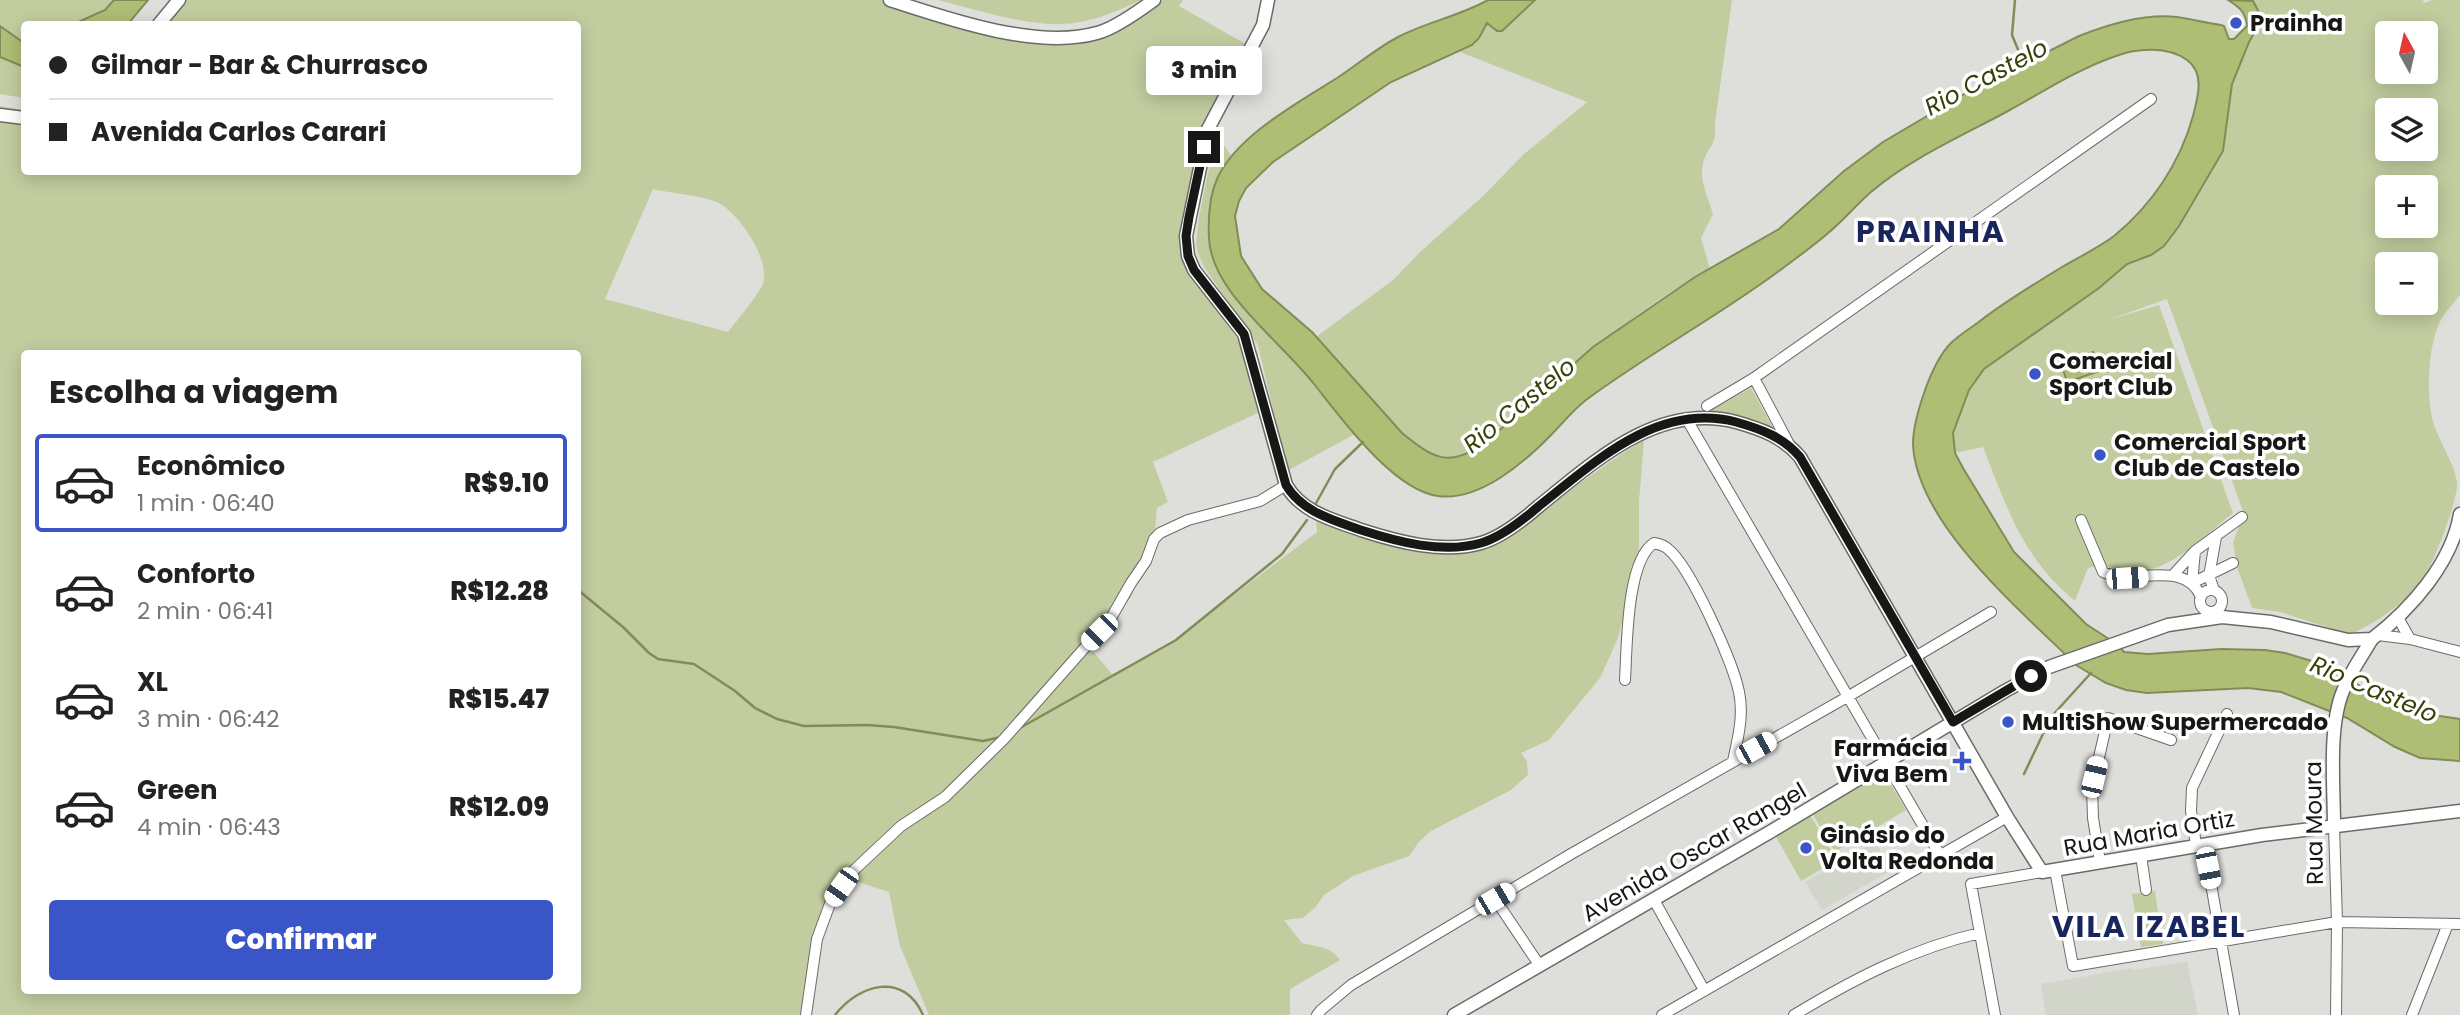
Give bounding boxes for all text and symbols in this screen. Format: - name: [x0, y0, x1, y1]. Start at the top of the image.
- place label: Prainha: [2250, 7, 2343, 39]
- marker: Prainha: [2228, 15, 2244, 31]
- north arrow: [2375, 21, 2438, 84]
- map controls: [2375, 21, 2438, 315]
- water label: Rio Castelo: [1919, 31, 2053, 123]
- callout: 3 min: [1146, 46, 1262, 94]
- text: Gilmar - Bar & Churrasco: [91, 47, 428, 83]
- text: 3 min: [1171, 54, 1237, 86]
- button: layers: [2375, 98, 2438, 161]
- text: Avenida Carlos Carari: [91, 114, 386, 150]
- route end: [1188, 131, 1220, 163]
- button: +: [2375, 175, 2438, 238]
- district label: PRAINHA: [1856, 210, 2006, 253]
- button: −: [2375, 252, 2438, 315]
- place label: Comercial Sport Club: [2049, 345, 2173, 403]
- water label: Rio Castelo: [1456, 350, 1582, 460]
- marker: Comercial Sport Club: [2027, 366, 2043, 382]
- text: Escolha a viagem: [49, 369, 338, 414]
- place label: Comercial Sport Club de Castelo: [2114, 426, 2306, 484]
- marker: Comercial Sport Club de Castelo: [2092, 447, 2108, 463]
- text: Econômico: [137, 448, 285, 484]
- icon: car: [53, 452, 116, 515]
- text: R$9.10: [464, 465, 549, 501]
- text: 1 min · 06:40: [137, 487, 275, 519]
- text: Conforto: [137, 556, 255, 592]
- icon: car: [53, 560, 116, 623]
- car: [2106, 566, 2149, 590]
- text: R$12.28: [450, 573, 549, 609]
- text: 2 min · 06:41: [137, 595, 273, 627]
- car: [1077, 610, 1122, 654]
- water label: Rio Castelo: [2305, 647, 2443, 731]
- route start: [2015, 660, 2047, 692]
- text: XL: [137, 664, 168, 700]
- icon: car: [53, 668, 116, 731]
- text: R$15.47: [448, 681, 549, 717]
- text: 3 min · 06:42: [137, 703, 280, 735]
- place label: MultiShow Supermercado: [2022, 706, 2328, 738]
- marker: MultiShow Supermercado: [2000, 714, 2016, 730]
- car: [1733, 729, 1780, 767]
- place label: Farmácia Viva Bem: [1834, 732, 1948, 790]
- marker: Farmácia Viva Bem: [1954, 753, 1970, 769]
- car: [2080, 754, 2109, 800]
- street label: Rua Moura: [2297, 761, 2331, 885]
- text: Green: [137, 772, 218, 808]
- street label: Avenida Oscar Rangel: [1576, 775, 1812, 929]
- icon: car: [53, 776, 116, 839]
- text: R$12.09: [449, 789, 549, 825]
- street label: Rua Maria Ortiz: [2061, 802, 2237, 864]
- text: 4 min · 06:43: [137, 811, 281, 843]
- place label: Ginásio do Volta Redonda: [1820, 819, 1994, 877]
- marker: Ginásio do Volta Redonda: [1798, 840, 1814, 856]
- car: [2194, 845, 2223, 891]
- car: [821, 864, 862, 910]
- car: [1472, 879, 1519, 919]
- button: Confirmar: [49, 900, 553, 980]
- district label: VILA IZABEL: [2052, 905, 2246, 948]

